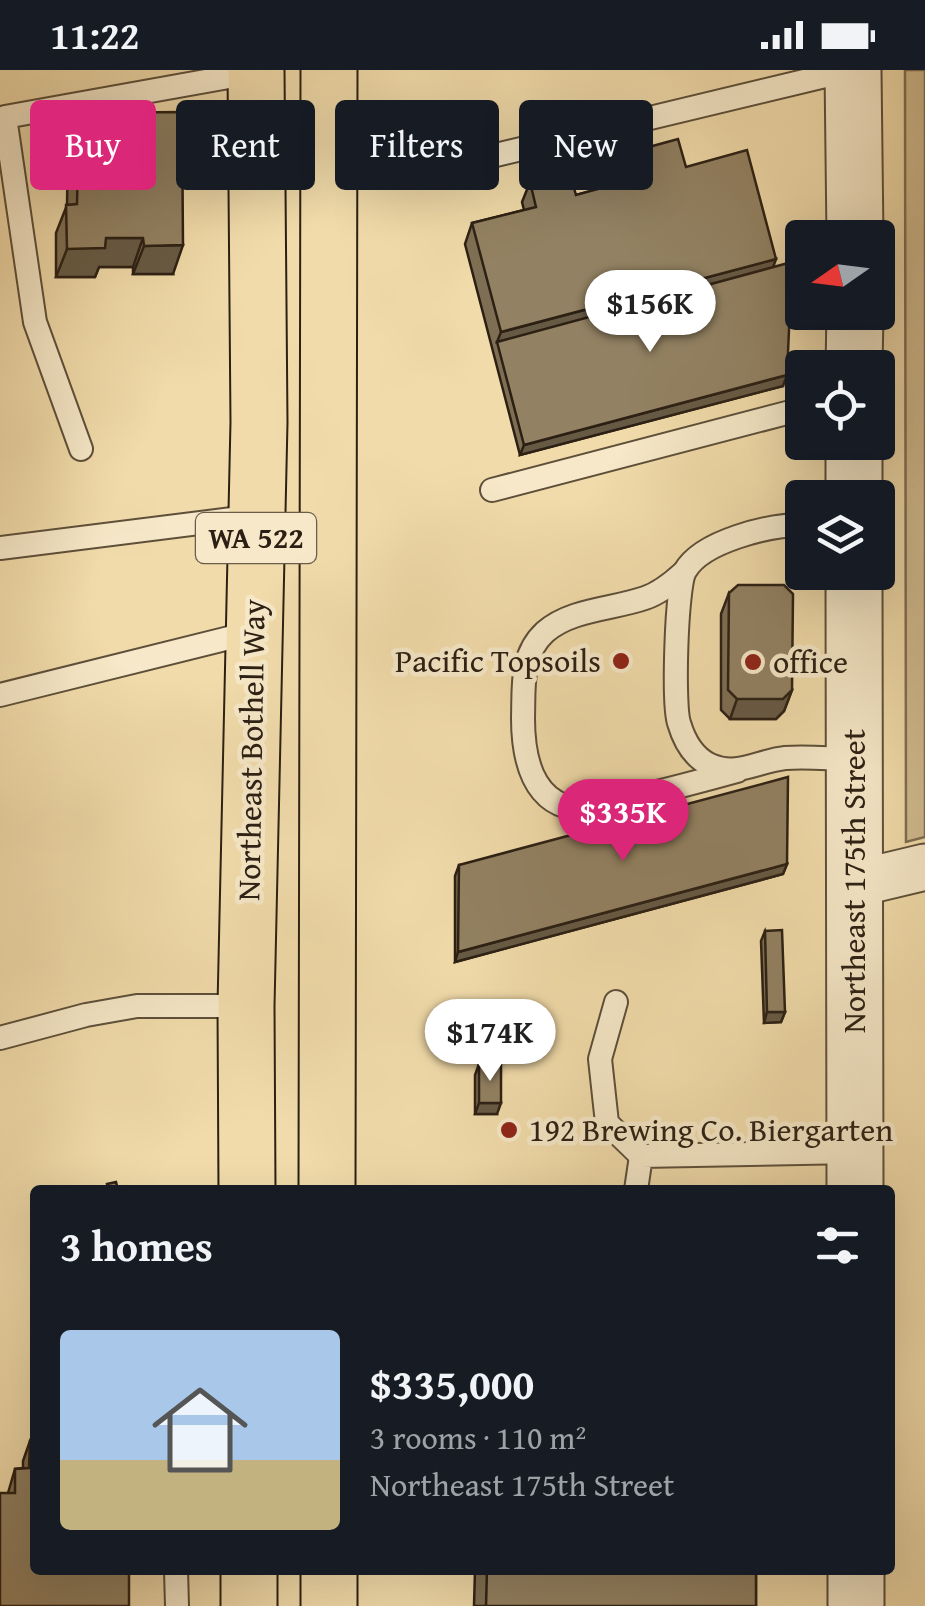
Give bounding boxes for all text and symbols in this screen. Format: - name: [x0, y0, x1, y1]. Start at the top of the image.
- text: 11:22: [50, 7, 140, 63]
- chip: Buy: [30, 100, 156, 190]
- chip: Rent: [176, 100, 315, 190]
- chip: Filters: [335, 100, 499, 190]
- chip: New: [519, 100, 653, 190]
- north arrow: [785, 220, 895, 330]
- map controls: [785, 220, 895, 590]
- pin: $156K: [580, 270, 720, 355]
- text: $156K: [607, 279, 693, 326]
- button: locate: [785, 350, 895, 460]
- button: layers: [785, 480, 895, 590]
- road number: WA 522: [196, 513, 316, 563]
- street label: Northeast Bothell Way: [224, 599, 277, 901]
- place label: Pacific Topsoils: [395, 637, 601, 684]
- place label: office: [773, 638, 848, 685]
- marker: Pacific Topsoils: [610, 650, 632, 672]
- marker: office: [742, 651, 764, 673]
- street label: Northeast 175th Street: [830, 729, 877, 1033]
- pin: $335K: [553, 779, 693, 864]
- text: $335K: [580, 788, 666, 835]
- pin: $174K: [420, 999, 560, 1084]
- text: $174K: [447, 1008, 533, 1055]
- place label: 192 Brewing Co. Biergarten: [529, 1106, 893, 1153]
- marker: 192 Brewing Co. Biergarten: [498, 1119, 520, 1141]
- text: 3 homes: [60, 1215, 213, 1276]
- icon: filters: [810, 1218, 865, 1273]
- text: $335,000: [370, 1353, 534, 1414]
- icon: home: [140, 1370, 260, 1490]
- text: 3 rooms · 110 m²: [370, 1414, 586, 1461]
- text: Northeast 175th Street: [370, 1461, 674, 1508]

